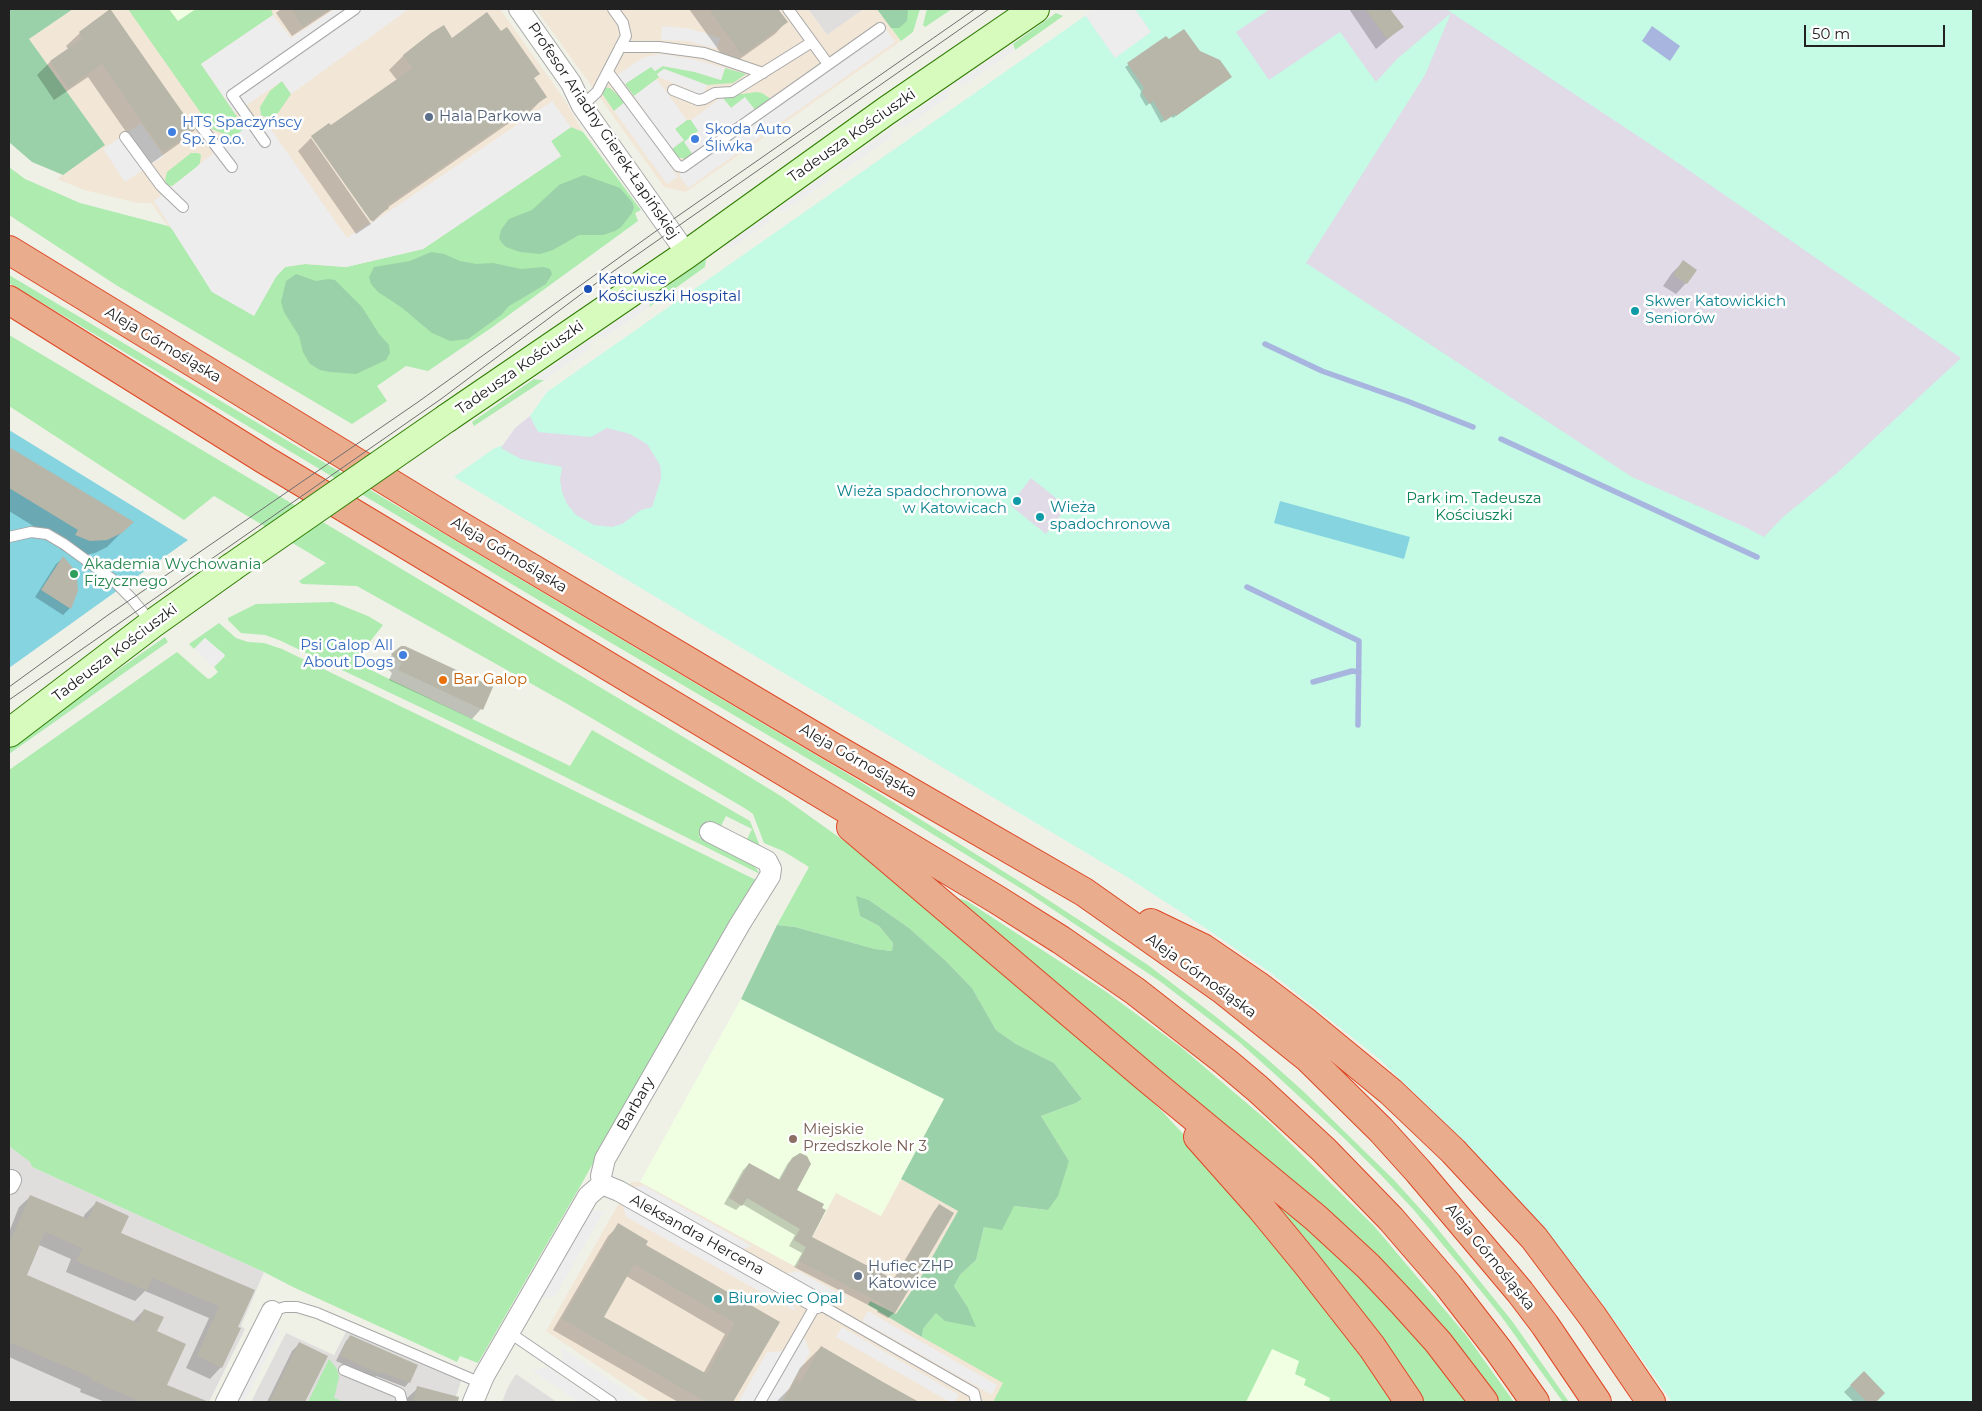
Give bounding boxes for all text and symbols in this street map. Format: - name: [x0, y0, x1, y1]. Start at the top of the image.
- scale bar: [1807, 15, 1948, 47]
- street label: Profesor Ariadny Gierek-Łapińskiej: [524, 19, 682, 243]
- text: 50 m: [1812, 24, 1850, 43]
- street label: Tadeusza Kościuszki: [785, 85, 919, 187]
- place label: Hala Parkowa: [439, 108, 542, 126]
- marker: Hala Parkowa: [423, 111, 435, 123]
- place label: HTS Spaczyńscy Sp. z o.o.: [182, 114, 302, 149]
- place label: Skoda Auto Śliwka: [705, 121, 791, 156]
- marker: HTS Spaczyńscy Sp. z o.o.: [166, 126, 178, 138]
- marker: Skoda Auto Śliwka: [689, 133, 701, 145]
- place label: Katowice Kościuszki Hospital: [598, 271, 741, 306]
- marker: Katowice Kościuszki Hospital: [582, 283, 594, 295]
- place label: Skwer Katowickich Seniorów: [1645, 293, 1786, 328]
- street label: Aleja Górnośląska: [102, 303, 224, 387]
- marker: Skwer Katowickich Seniorów: [1629, 305, 1641, 317]
- street label: Tadeusza Kościuszki: [453, 317, 587, 419]
- place label: Wieża spadochronowa w Katowicach: [837, 483, 1007, 518]
- park label: Park im. Tadeusza Kościuszki: [1406, 490, 1542, 525]
- marker: Wieża spadochronowa w Katowicach: [1011, 495, 1023, 507]
- place label: Wieża spadochronowa: [1050, 499, 1171, 534]
- marker: Wieża spadochronowa: [1034, 511, 1046, 523]
- street label: Aleja Górnośląska: [448, 513, 570, 597]
- place label: Akademia Wychowania Fizycznego: [84, 556, 261, 591]
- marker: Akademia Wychowania Fizycznego: [68, 568, 80, 580]
- street label: Tadeusza Kościuszki: [49, 600, 181, 706]
- place label: Psi Galop All About Dogs: [300, 637, 393, 672]
- marker: Psi Galop All About Dogs: [397, 649, 409, 661]
- place label: Bar Galop: [453, 671, 527, 689]
- marker: Bar Galop: [437, 674, 449, 686]
- street label: Aleja Górnośląska: [796, 720, 920, 802]
- street label: Aleja Górnośląska: [1142, 930, 1260, 1022]
- street label: Barbary: [613, 1074, 659, 1134]
- place label: Miejskie Przedszkole Nr 3: [803, 1121, 927, 1156]
- marker: Miejskie Przedszkole Nr 3: [787, 1133, 799, 1145]
- street label: Aleksandra Hercena: [627, 1191, 767, 1279]
- street label: Aleja Górnośląska: [1441, 1200, 1539, 1314]
- place label: Hufiec ZHP Katowice: [868, 1258, 954, 1293]
- marker: Hufiec ZHP Katowice: [852, 1270, 864, 1282]
- place label: Biurowiec Opal: [728, 1290, 843, 1308]
- marker: Biurowiec Opal: [712, 1293, 724, 1305]

